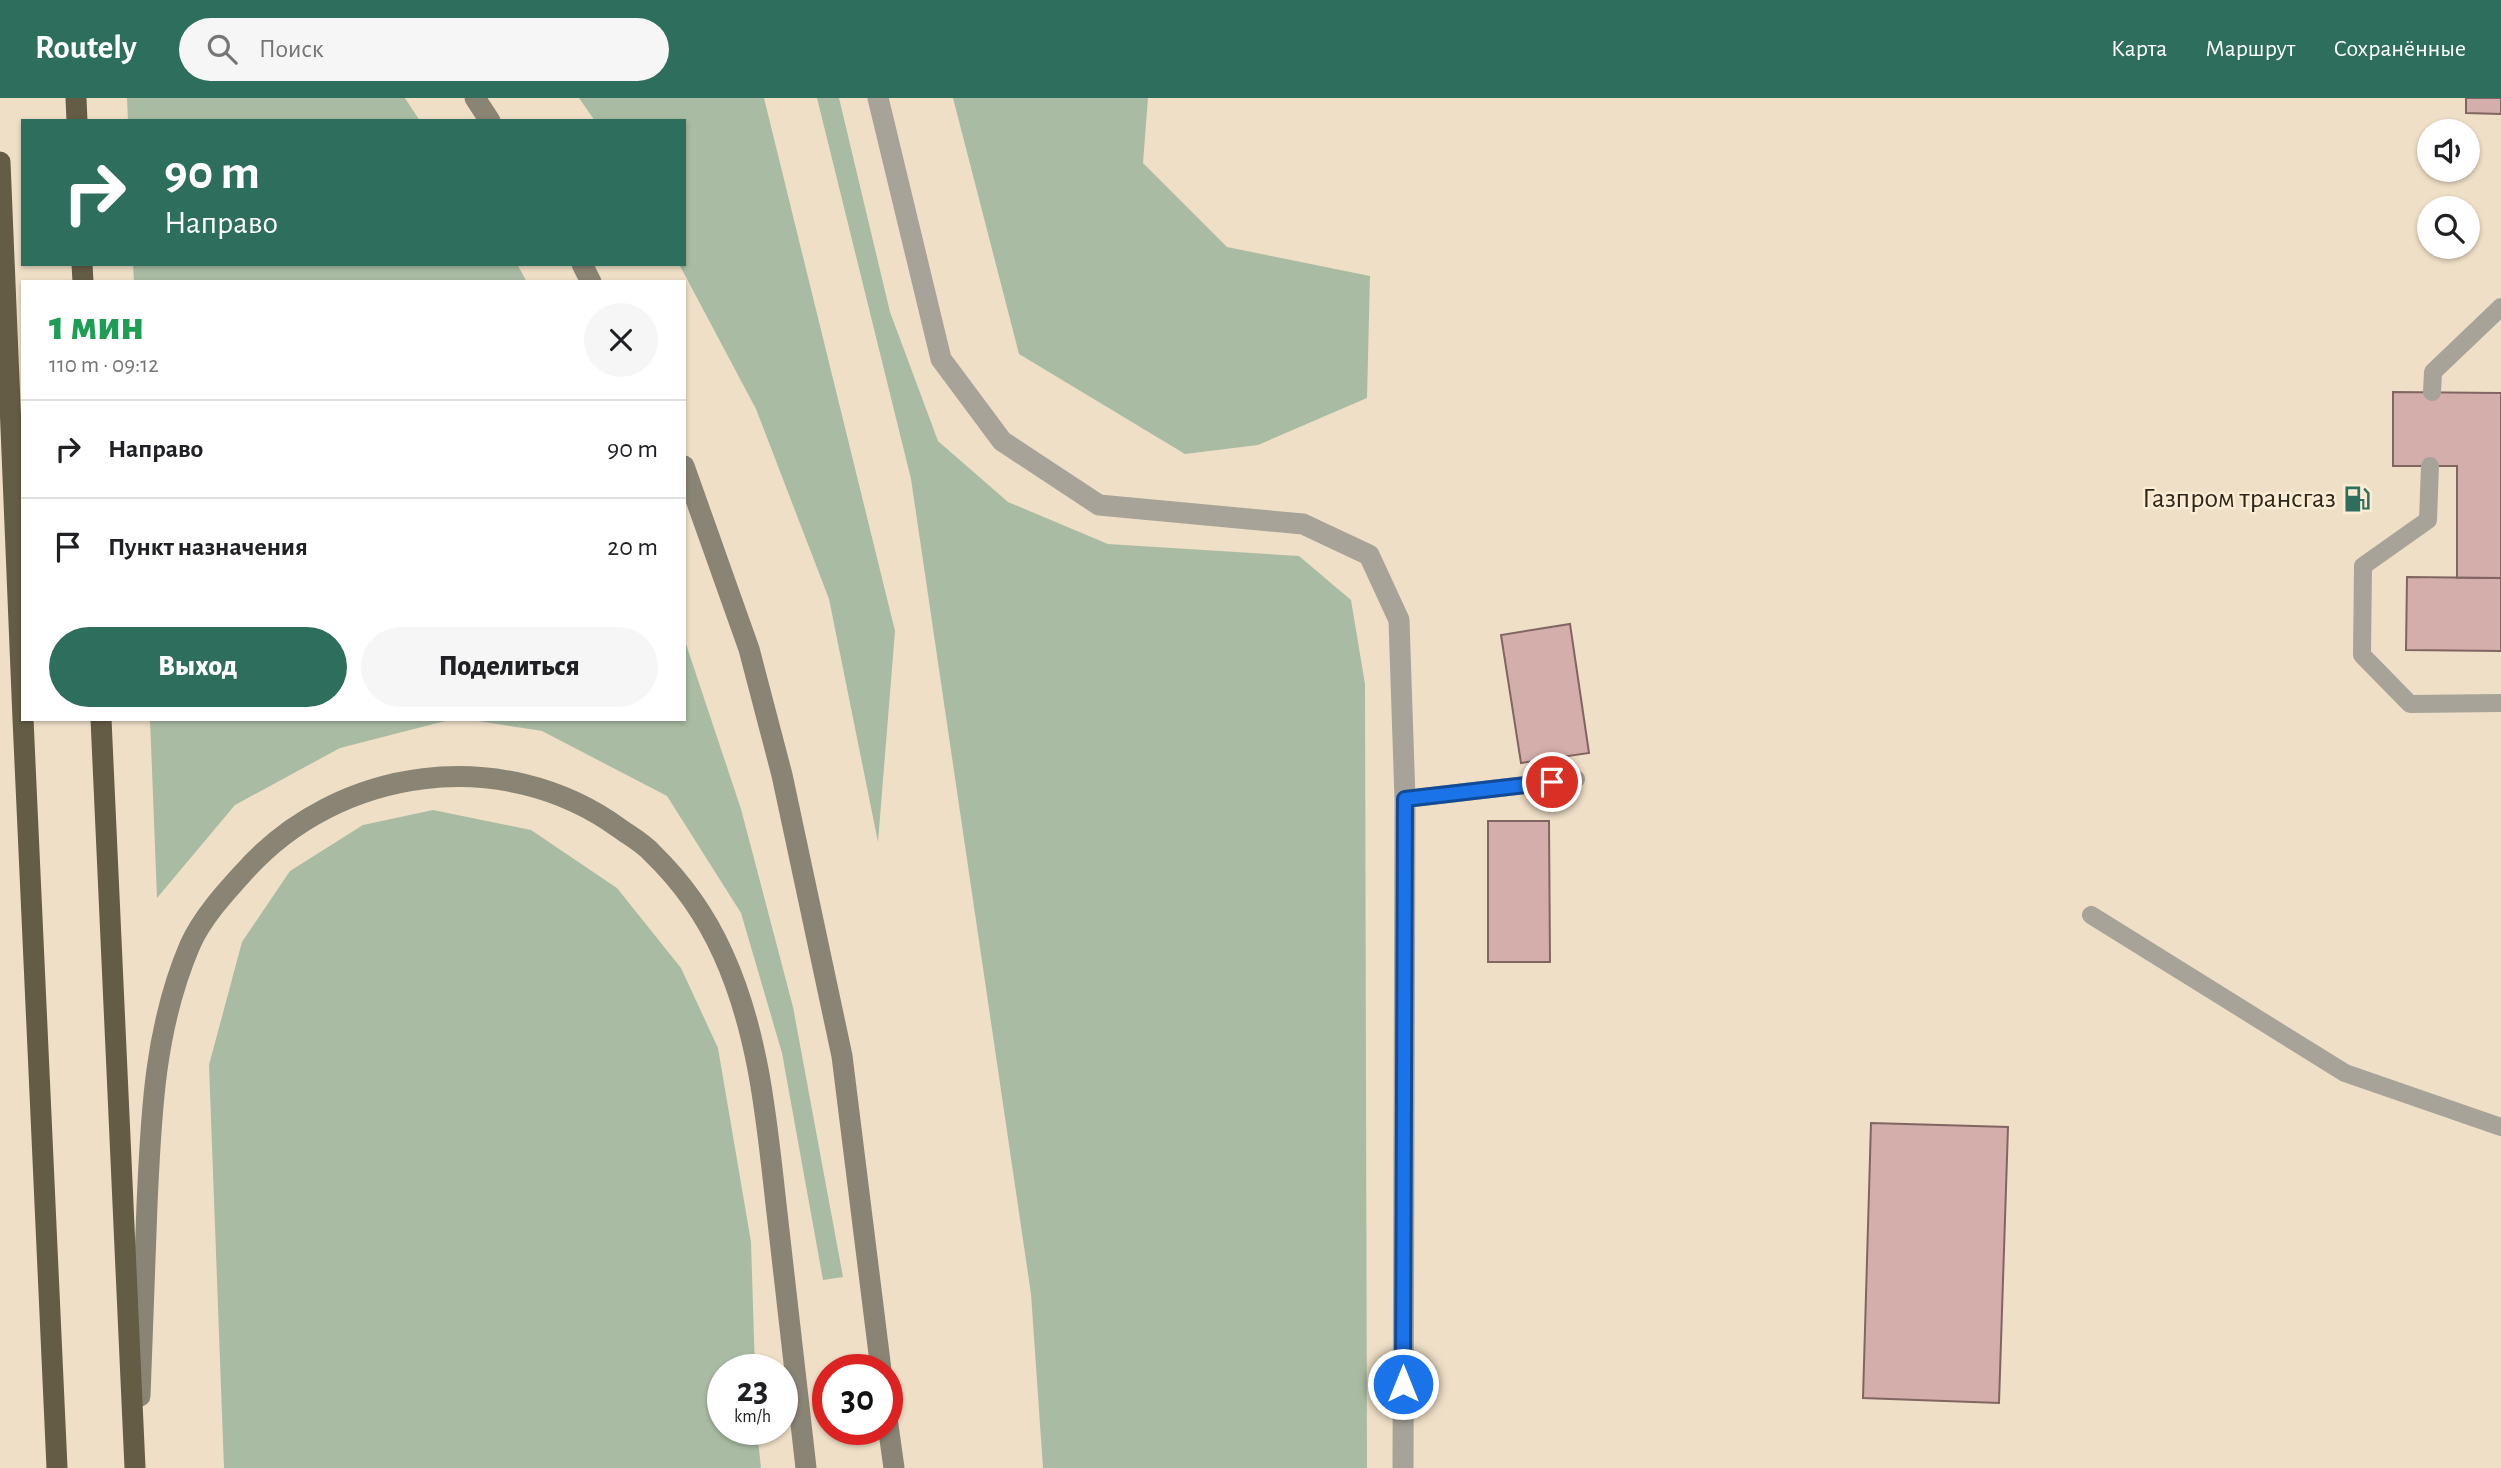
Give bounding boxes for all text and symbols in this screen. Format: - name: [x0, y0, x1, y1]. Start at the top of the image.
- search box: [179, 18, 669, 81]
- icon: search: [203, 30, 241, 68]
- text: Routely: [35, 32, 137, 65]
- text: Поиск: [259, 36, 324, 62]
- text: Карта: [2111, 37, 2167, 61]
- text: Маршрут: [2205, 37, 2295, 61]
- text: Сохранённые: [2333, 37, 2466, 61]
- map controls: [2417, 119, 2480, 259]
- button: sound: [2417, 119, 2480, 182]
- icon: right: [49, 147, 140, 238]
- text: 90 m: [164, 149, 260, 198]
- button: search: [2417, 196, 2480, 259]
- text: Направо: [164, 207, 278, 239]
- button: close: [584, 303, 658, 377]
- text: 1 мин: [49, 305, 144, 347]
- text: 110 m · 09:12: [49, 354, 159, 377]
- icon: right: [49, 430, 87, 468]
- text: Направо: [108, 436, 203, 462]
- text: 90 m: [607, 436, 658, 462]
- fuel station icon: Газпром трансгаз: [2342, 484, 2372, 514]
- place label: Газпром трансгаз: [2142, 485, 2336, 513]
- icon: arrive: [49, 528, 87, 566]
- text: Пункт назначения: [108, 534, 308, 560]
- text: 20 m: [607, 534, 658, 560]
- button: Выход: [49, 627, 347, 707]
- button: Поделиться: [361, 627, 658, 707]
- pin: [1522, 752, 1582, 812]
- icon: arrive: [1533, 763, 1571, 801]
- position arrow: [1366, 1347, 1440, 1421]
- speed limit sign: 30: [812, 1354, 903, 1445]
- text: 23: [737, 1373, 768, 1408]
- text: km/h: [734, 1408, 771, 1426]

